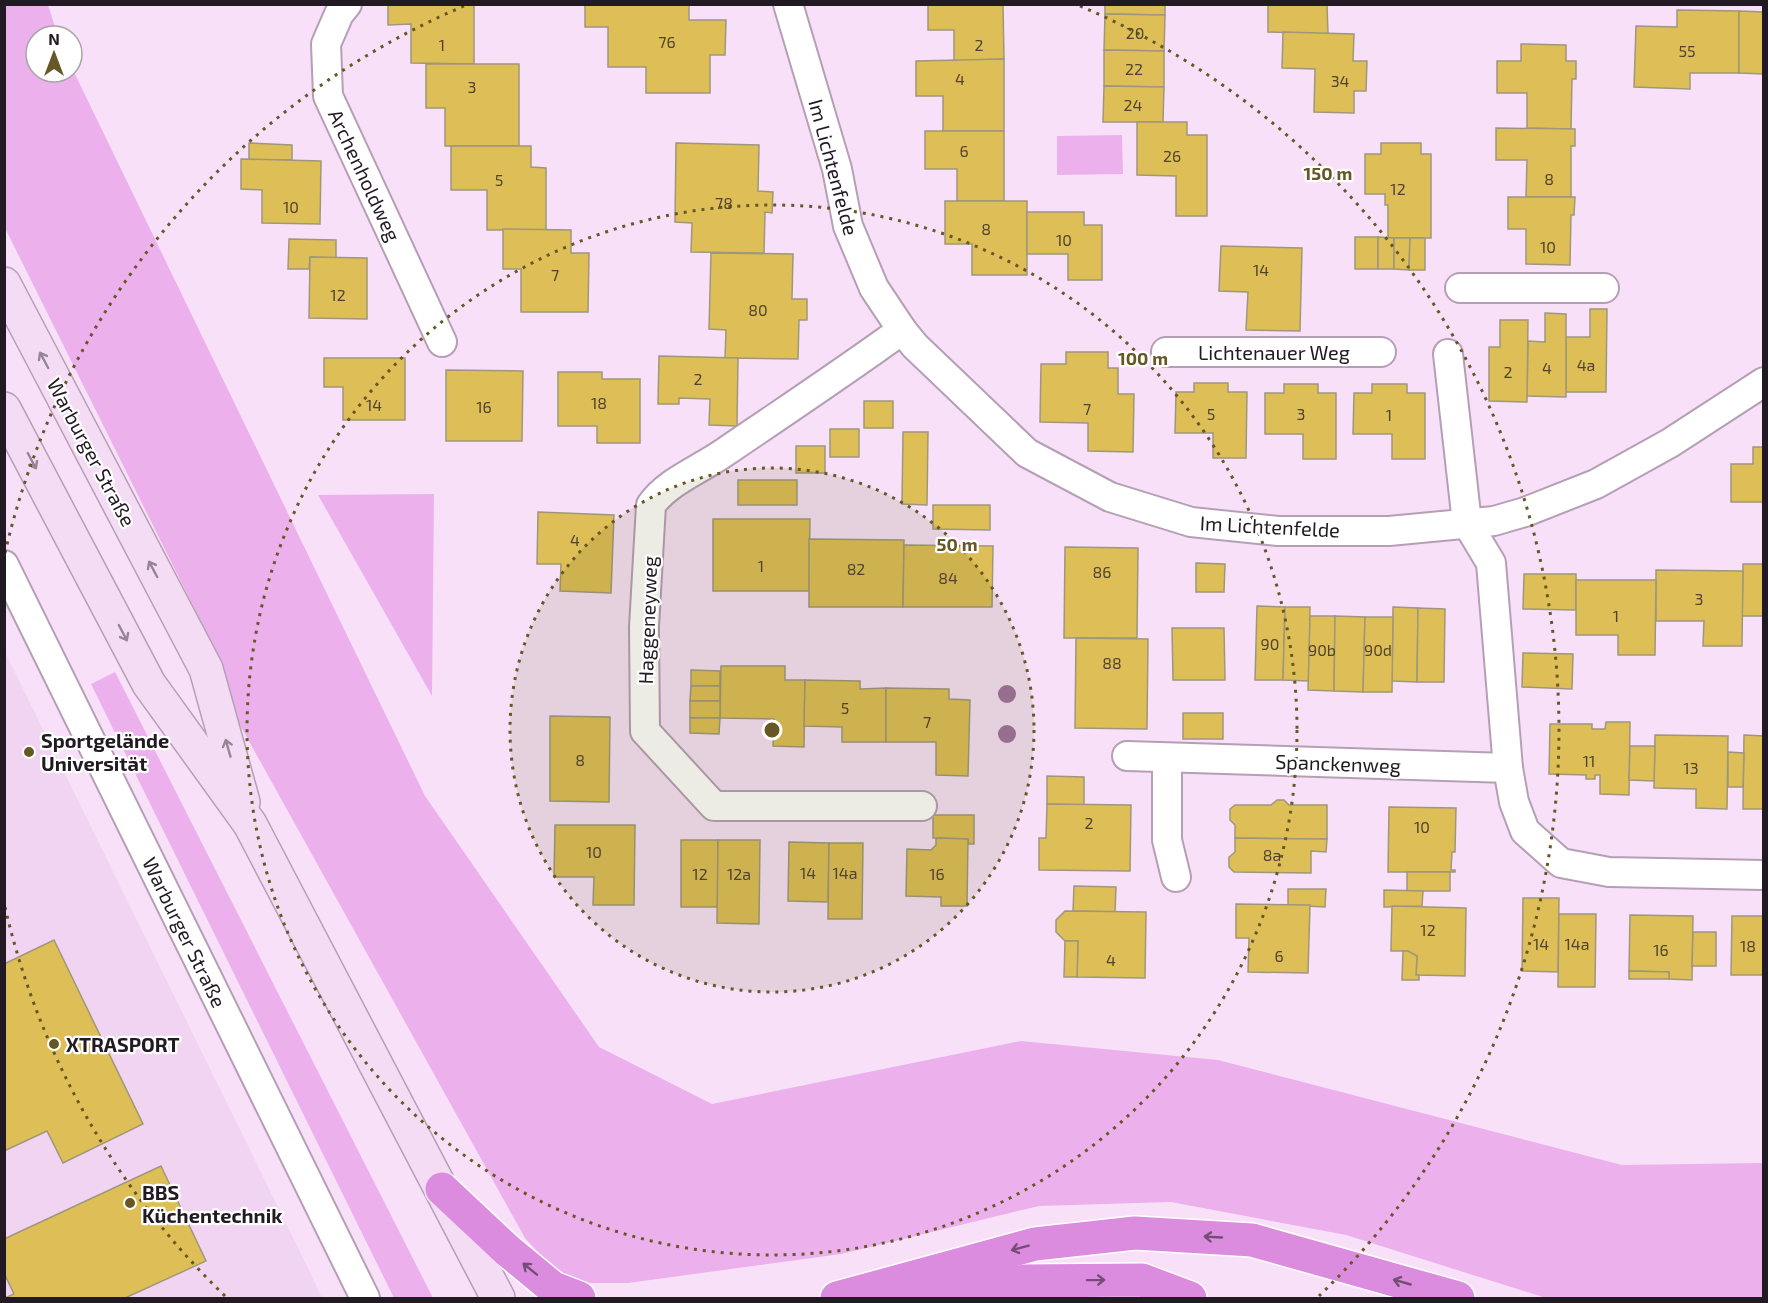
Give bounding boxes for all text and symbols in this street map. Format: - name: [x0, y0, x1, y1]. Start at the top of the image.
- house number: 20: [1126, 23, 1144, 42]
- north arrow: [24, 24, 84, 84]
- text: N: [48, 29, 60, 48]
- house number: 76: [658, 32, 676, 51]
- house number: 1: [439, 35, 445, 54]
- house number: 2: [975, 35, 984, 54]
- house number: 55: [1678, 41, 1696, 60]
- house number: 22: [1125, 59, 1143, 78]
- house number: 4: [955, 69, 965, 88]
- house number: 34: [1331, 71, 1350, 90]
- house number: 3: [468, 77, 476, 96]
- house number: 24: [1124, 95, 1143, 114]
- street label: Im Lichtenfelde: [804, 96, 864, 238]
- street label: Archenholdweg: [324, 105, 406, 245]
- house number: 6: [959, 141, 969, 160]
- house number: 26: [1163, 146, 1181, 165]
- text: 150 m: [1304, 162, 1352, 184]
- house number: 8: [1544, 169, 1554, 188]
- house number: 5: [495, 170, 503, 189]
- house number: 12: [1390, 179, 1406, 198]
- house number: 78: [715, 193, 733, 212]
- house number: 10: [283, 197, 299, 216]
- house number: 8: [981, 219, 991, 238]
- house number: 10: [1056, 230, 1072, 249]
- house number: 10: [1540, 237, 1556, 256]
- house number: 14: [1253, 260, 1269, 279]
- house number: 7: [551, 265, 559, 284]
- house number: 12: [330, 285, 346, 304]
- house number: 80: [748, 300, 768, 319]
- street label: Lichtenauer Weg: [1198, 340, 1350, 364]
- text: 100 m: [1118, 347, 1168, 369]
- one-way arrow: [38, 351, 49, 369]
- house number: 4a: [1577, 355, 1595, 374]
- house number: 4: [1542, 358, 1552, 377]
- house number: 2: [1504, 362, 1513, 381]
- house number: 2: [694, 369, 703, 388]
- street label: Warburger Straße: [43, 374, 141, 530]
- house number: 18: [591, 393, 607, 412]
- house number: 14: [366, 395, 382, 414]
- house number: 16: [476, 397, 492, 416]
- house number: 7: [1083, 399, 1091, 418]
- house number: 5: [1207, 404, 1215, 423]
- house number: 3: [1297, 404, 1305, 423]
- house number: 1: [1386, 405, 1392, 424]
- one-way arrow: [27, 451, 38, 469]
- street label: Im Lichtenfelde: [1199, 510, 1341, 542]
- house number: 4: [570, 530, 580, 549]
- text: 50 m: [936, 533, 978, 555]
- street label: Haggeneyweg: [633, 555, 661, 685]
- house number: 1: [758, 556, 764, 575]
- house number: 82: [847, 559, 865, 578]
- one-way arrow: [147, 560, 158, 578]
- house number: 86: [1093, 562, 1111, 581]
- house number: 84: [938, 568, 958, 587]
- house number: 3: [1695, 589, 1703, 608]
- house number: 1: [1613, 606, 1619, 625]
- one-way arrow: [117, 624, 129, 642]
- house number: 90: [1261, 634, 1279, 653]
- house number: 90b: [1308, 640, 1336, 659]
- house number: 90d: [1364, 640, 1392, 659]
- house number: 88: [1102, 653, 1122, 672]
- house number: 5: [841, 698, 849, 717]
- house number: 7: [923, 712, 931, 731]
- centre of rings: [762, 720, 782, 740]
- place label: Sportgelände Universität: [41, 728, 169, 775]
- one-way arrow: [222, 739, 233, 758]
- marker: Sportgelände Universität: [22, 745, 36, 759]
- street label: Spanckenweg: [1275, 749, 1401, 777]
- house number: 8: [575, 750, 585, 769]
- house number: 11: [1583, 751, 1595, 770]
- house number: 13: [1683, 758, 1699, 777]
- house number: 2: [1085, 813, 1094, 832]
- house number: 10: [1414, 817, 1430, 836]
- house number: 10: [586, 842, 602, 861]
- house number: 8a: [1263, 845, 1281, 864]
- street label: Warburger Straße: [138, 853, 232, 1011]
- house number: 14: [800, 863, 816, 882]
- house number: 14a: [833, 863, 858, 882]
- house number: 12: [692, 864, 708, 883]
- house number: 12a: [727, 864, 751, 883]
- house number: 16: [929, 864, 945, 883]
- house number: 12: [1420, 920, 1436, 939]
- house number: 14: [1533, 934, 1549, 953]
- house number: 14a: [1565, 934, 1590, 953]
- house number: 18: [1740, 936, 1756, 955]
- house number: 16: [1653, 940, 1669, 959]
- house number: 6: [1274, 946, 1284, 965]
- house number: 4: [1106, 950, 1116, 969]
- place label: XTRASPORT: [66, 1032, 180, 1056]
- marker: XTRASPORT: [47, 1037, 61, 1051]
- place label: BBS Küchentechnik: [142, 1180, 283, 1227]
- marker: BBS Küchentechnik: [123, 1196, 137, 1210]
- one-way arrow: [1204, 1232, 1224, 1243]
- one-way arrow: [1010, 1243, 1029, 1255]
- one-way arrow: [522, 1263, 538, 1276]
- one-way arrow: [1085, 1275, 1105, 1286]
- one-way arrow: [1393, 1276, 1412, 1287]

